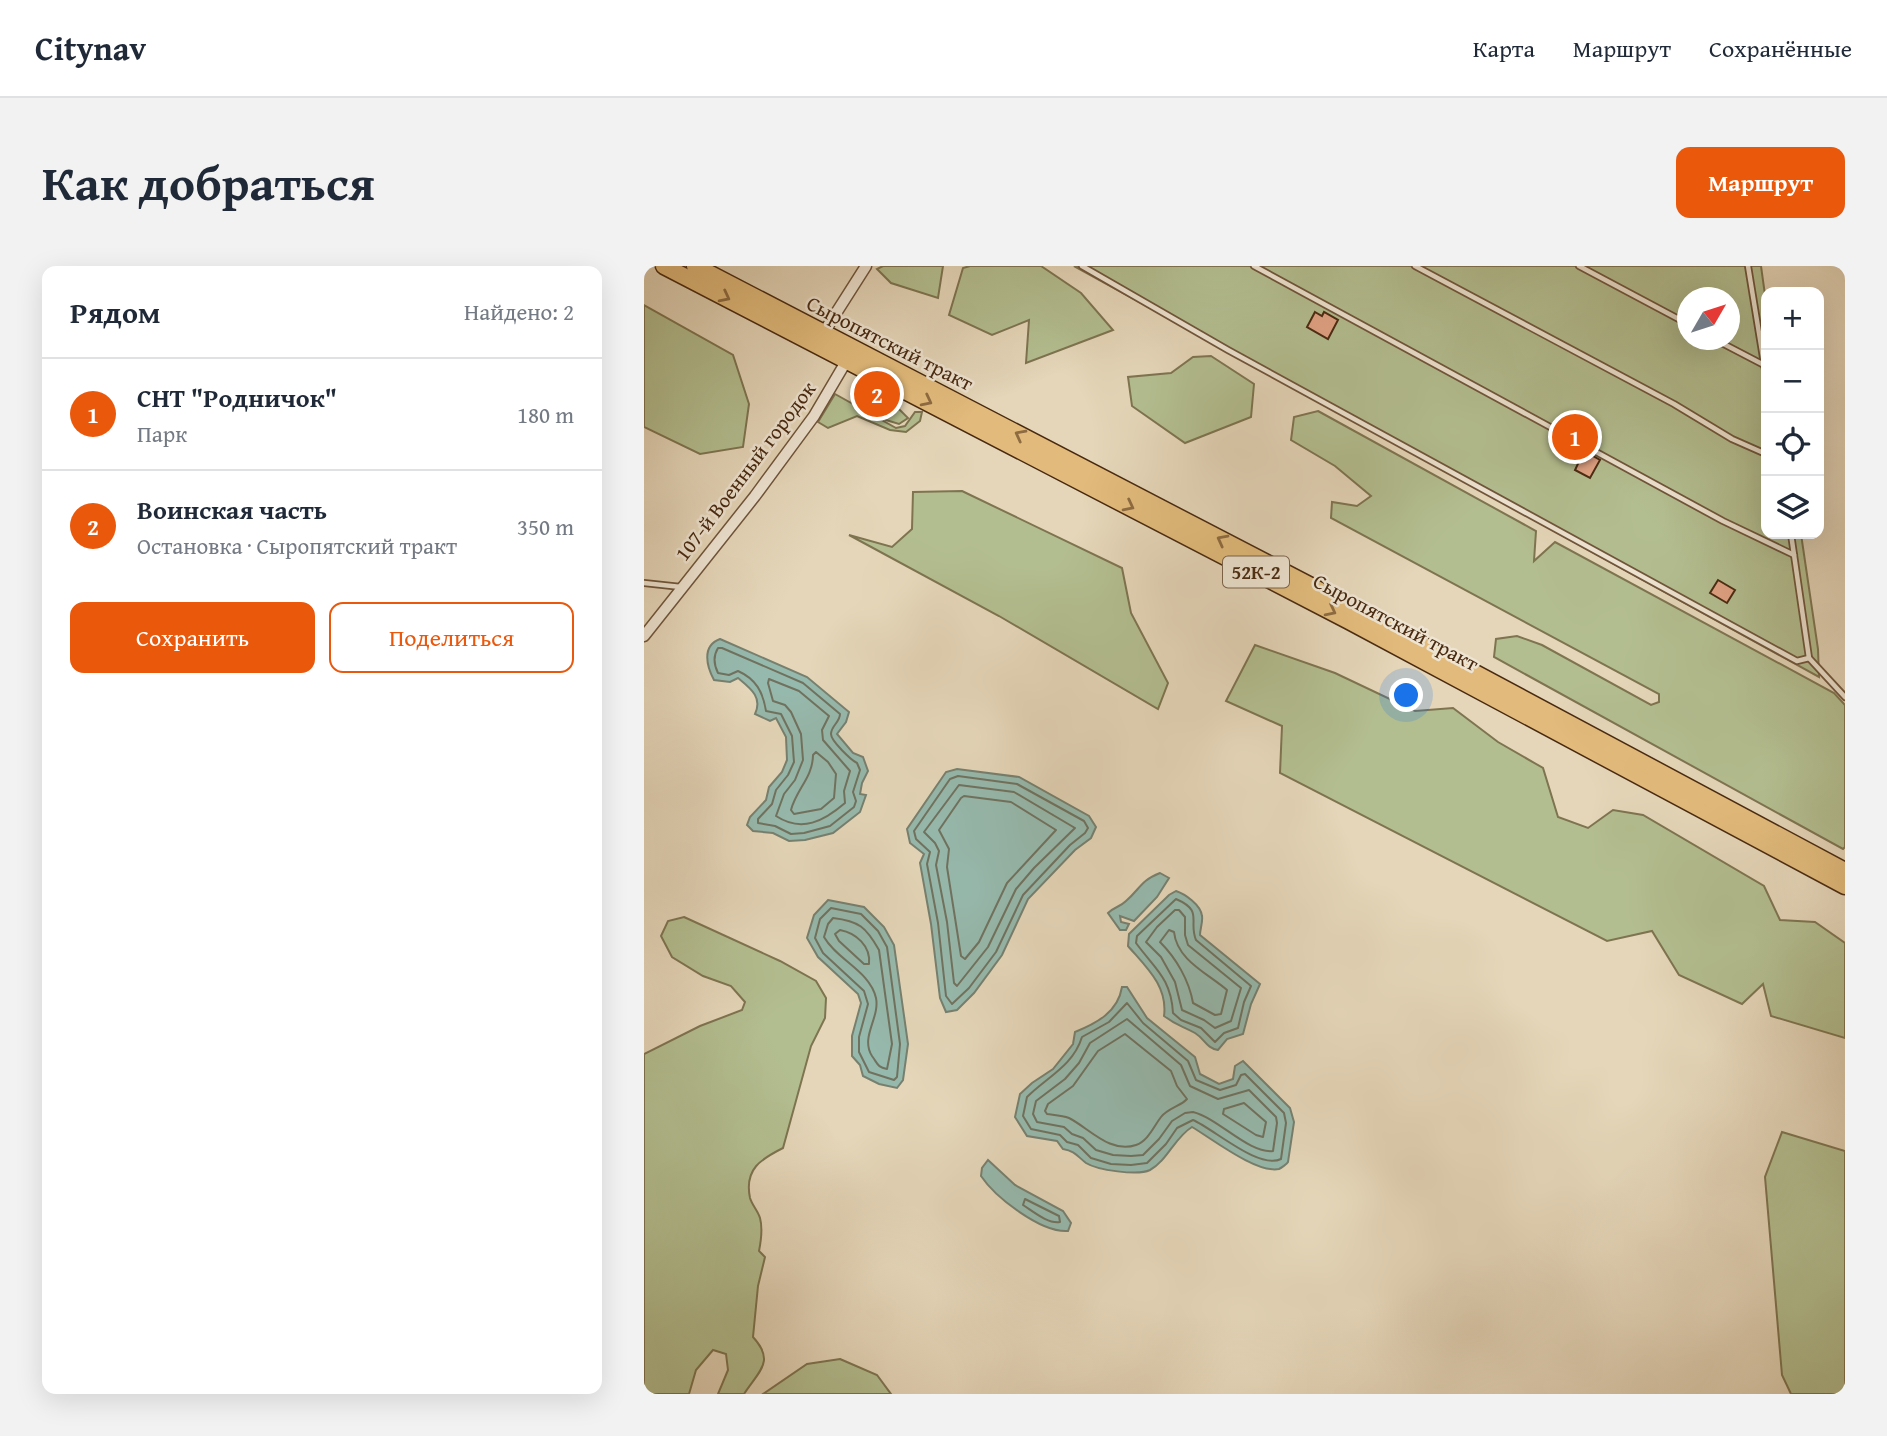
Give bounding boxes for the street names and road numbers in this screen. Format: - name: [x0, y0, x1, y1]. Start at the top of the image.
- street label: Сыропятский тракт: [801, 288, 979, 398]
- street label: 107-й Военный городок: [667, 375, 823, 567]
- road number: 52К-2: [1223, 556, 1289, 588]
- street label: Сыропятский тракт: [1308, 565, 1484, 679]

